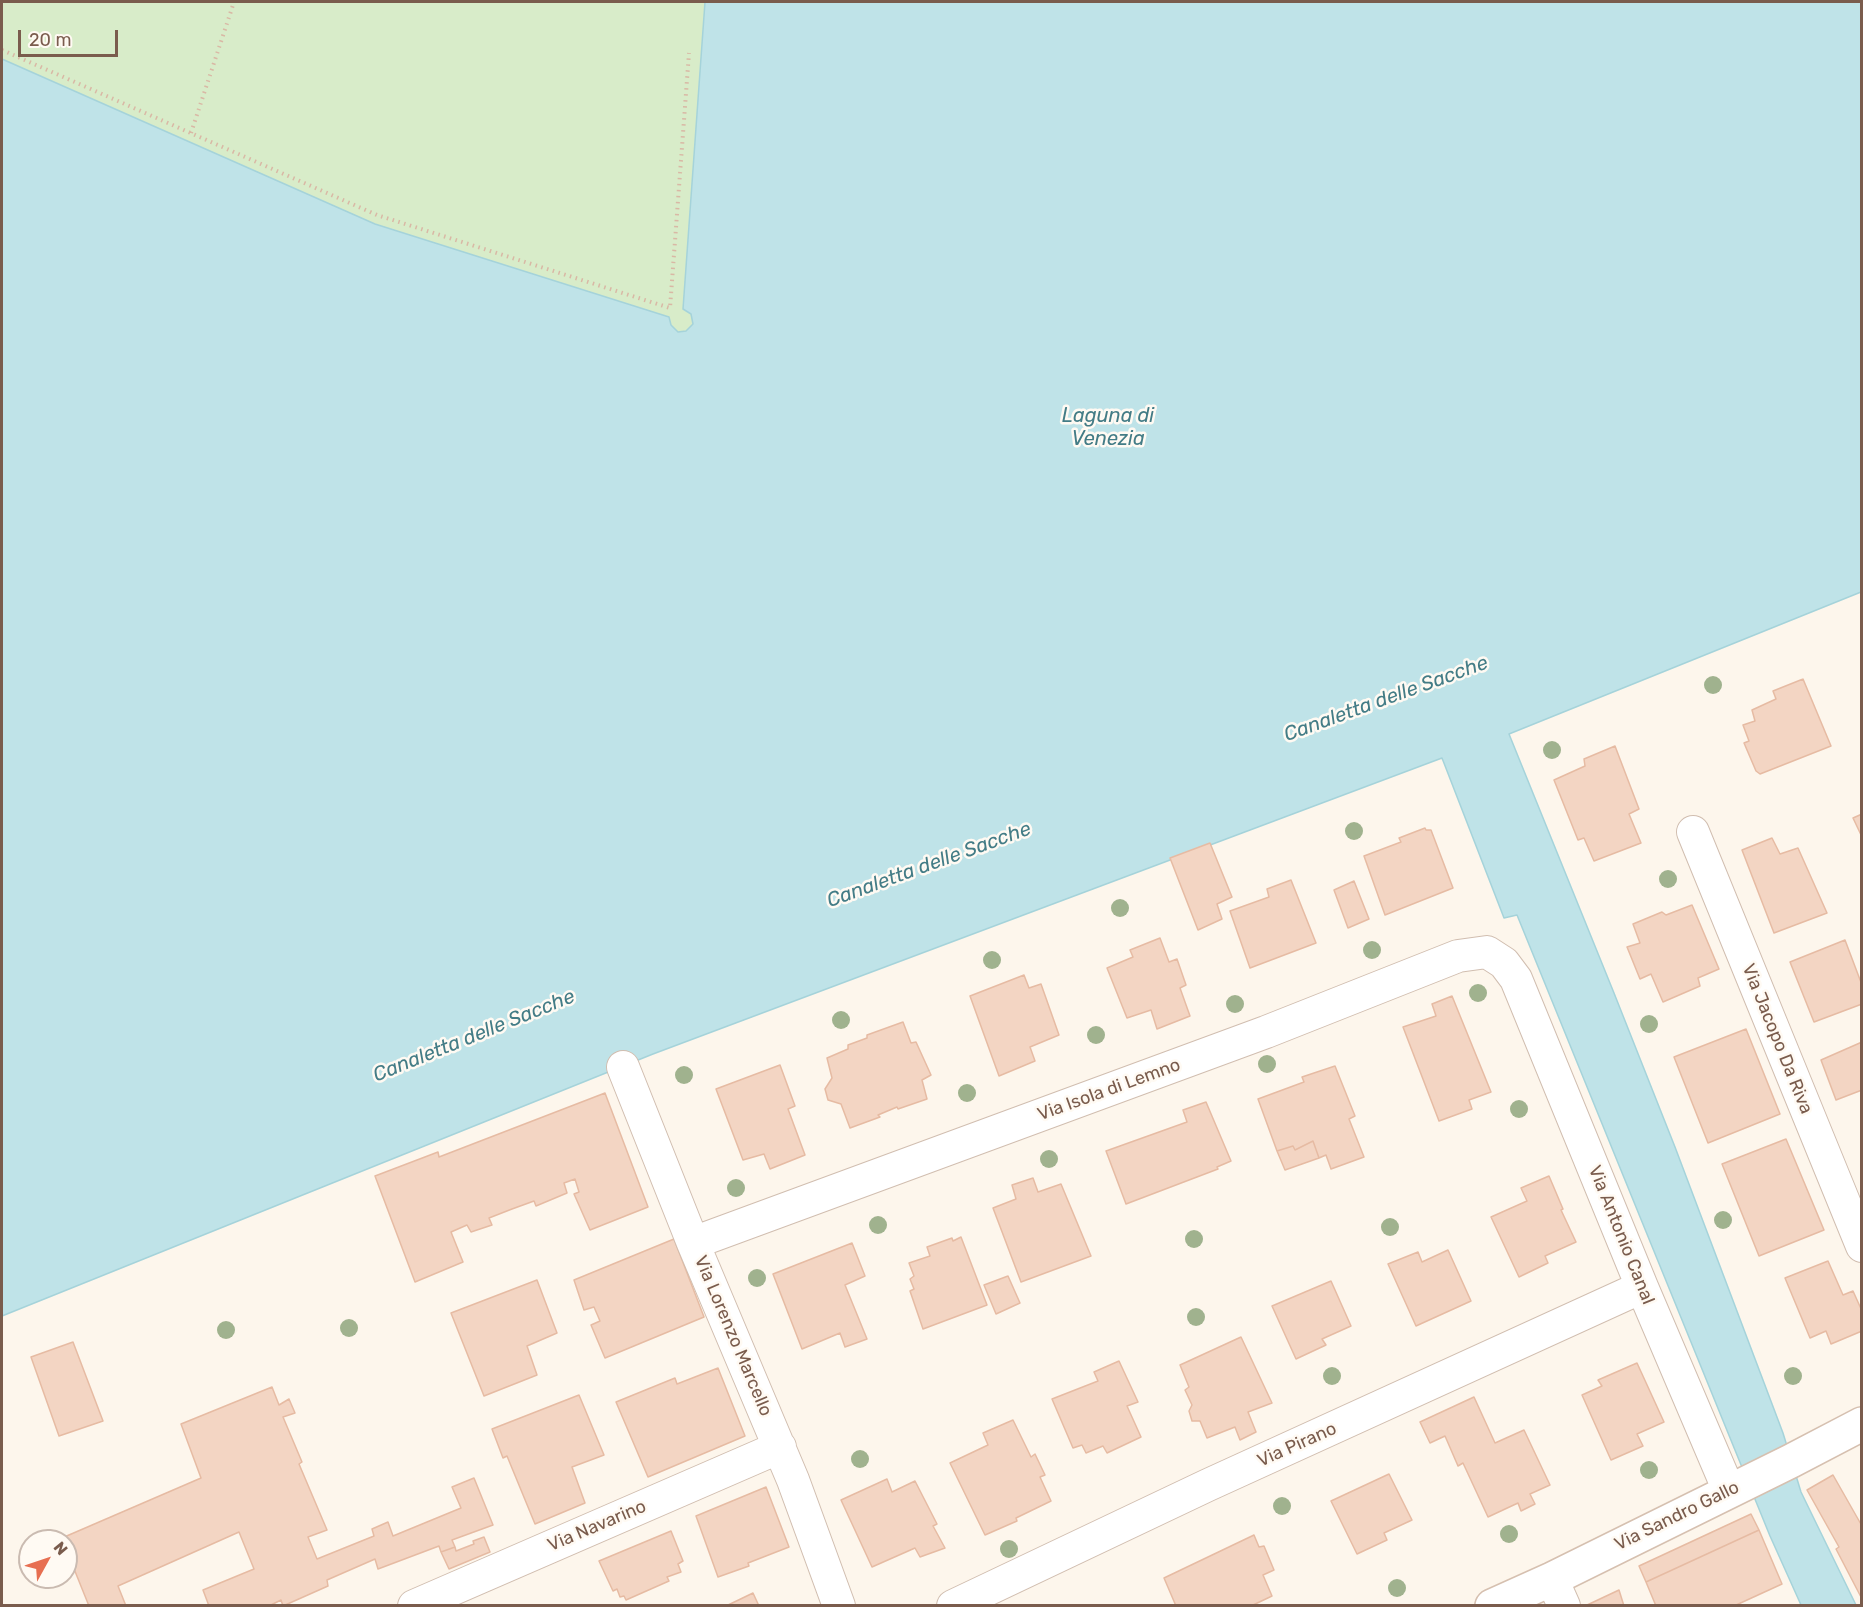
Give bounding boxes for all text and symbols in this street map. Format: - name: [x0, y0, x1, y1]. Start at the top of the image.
- scale bar: [21, 18, 122, 56]
- text: 20 m: [29, 29, 71, 51]
- water label: Laguna di Venezia: [1062, 404, 1154, 451]
- water label: Canaletta delle Sacche: [1281, 651, 1491, 747]
- water label: Canaletta delle Sacche: [824, 817, 1034, 913]
- street label: Via Jacopo Da Riva: [1737, 961, 1817, 1117]
- water label: Canaletta delle Sacche: [370, 985, 578, 1087]
- street label: Via Isola di Lemno: [1035, 1054, 1183, 1126]
- street label: Via Antonio Canal: [1583, 1162, 1659, 1308]
- street label: Via Lorenzo Marcello: [689, 1253, 777, 1419]
- street label: Via Pirano: [1254, 1418, 1340, 1472]
- street label: Via Sandro Gallo: [1611, 1477, 1743, 1555]
- street label: Via Navarino: [545, 1496, 649, 1556]
- north arrow: [18, 1529, 78, 1589]
- text: N: [50, 1538, 72, 1559]

